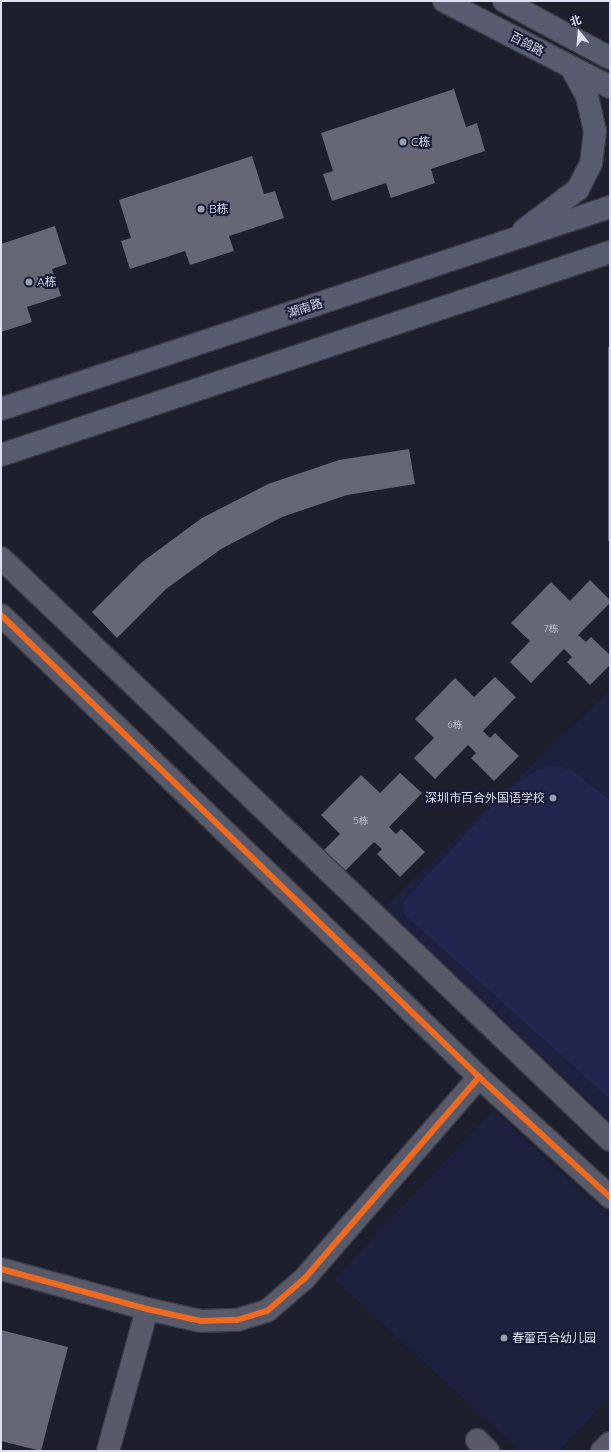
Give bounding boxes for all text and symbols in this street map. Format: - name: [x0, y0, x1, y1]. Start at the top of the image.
- north arrow: [559, 12, 599, 52]
- text: 北: [568, 12, 583, 29]
- street label: 百鸽路: [508, 29, 546, 59]
- place label: C栋: [411, 135, 431, 149]
- marker: C栋: [398, 137, 408, 147]
- place label: B栋: [209, 202, 229, 216]
- marker: B栋: [196, 204, 206, 214]
- place label: A栋: [37, 275, 57, 289]
- marker: A栋: [24, 277, 34, 287]
- street label: 湖南路: [286, 296, 324, 320]
- house number: 7栋: [543, 623, 559, 635]
- house number: 6栋: [447, 719, 463, 731]
- place label: 深圳市百合外国语学校: [425, 791, 545, 805]
- marker: 深圳市百合外国语学校: [548, 793, 558, 803]
- house number: 5栋: [353, 815, 369, 827]
- place label: 春蕾百合幼儿园: [512, 1331, 596, 1345]
- marker: 春蕾百合幼儿园: [499, 1333, 509, 1343]

